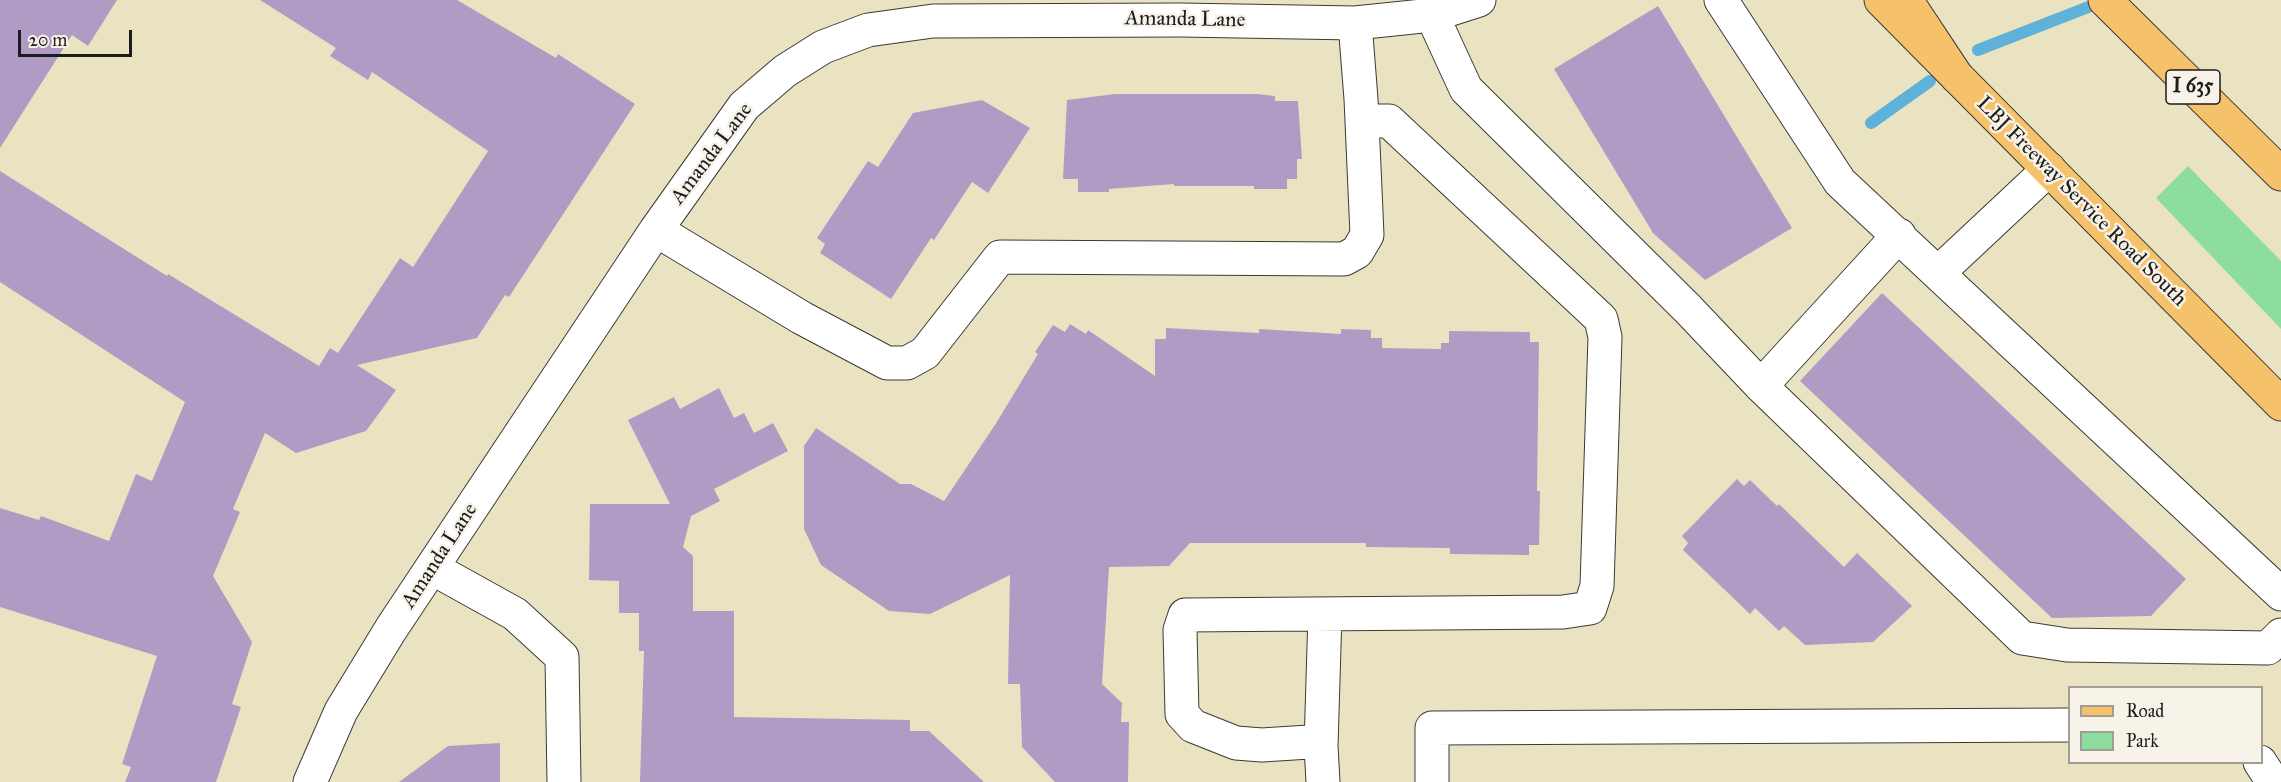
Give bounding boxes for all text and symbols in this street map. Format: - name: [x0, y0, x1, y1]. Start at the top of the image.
- street label: Amanda Lane: [1125, 6, 1245, 34]
- scale bar: [21, 18, 135, 56]
- text: 20 m: [29, 29, 67, 51]
- road number: I 635: [2166, 70, 2220, 104]
- street label: LBJ Freeway Service Road South: [1971, 92, 2191, 312]
- street label: Amanda Lane: [666, 98, 758, 210]
- street label: Amanda Lane: [397, 499, 483, 613]
- legend: [2068, 686, 2263, 764]
- text: Road: [2126, 700, 2164, 722]
- text: Park: [2126, 730, 2159, 752]

